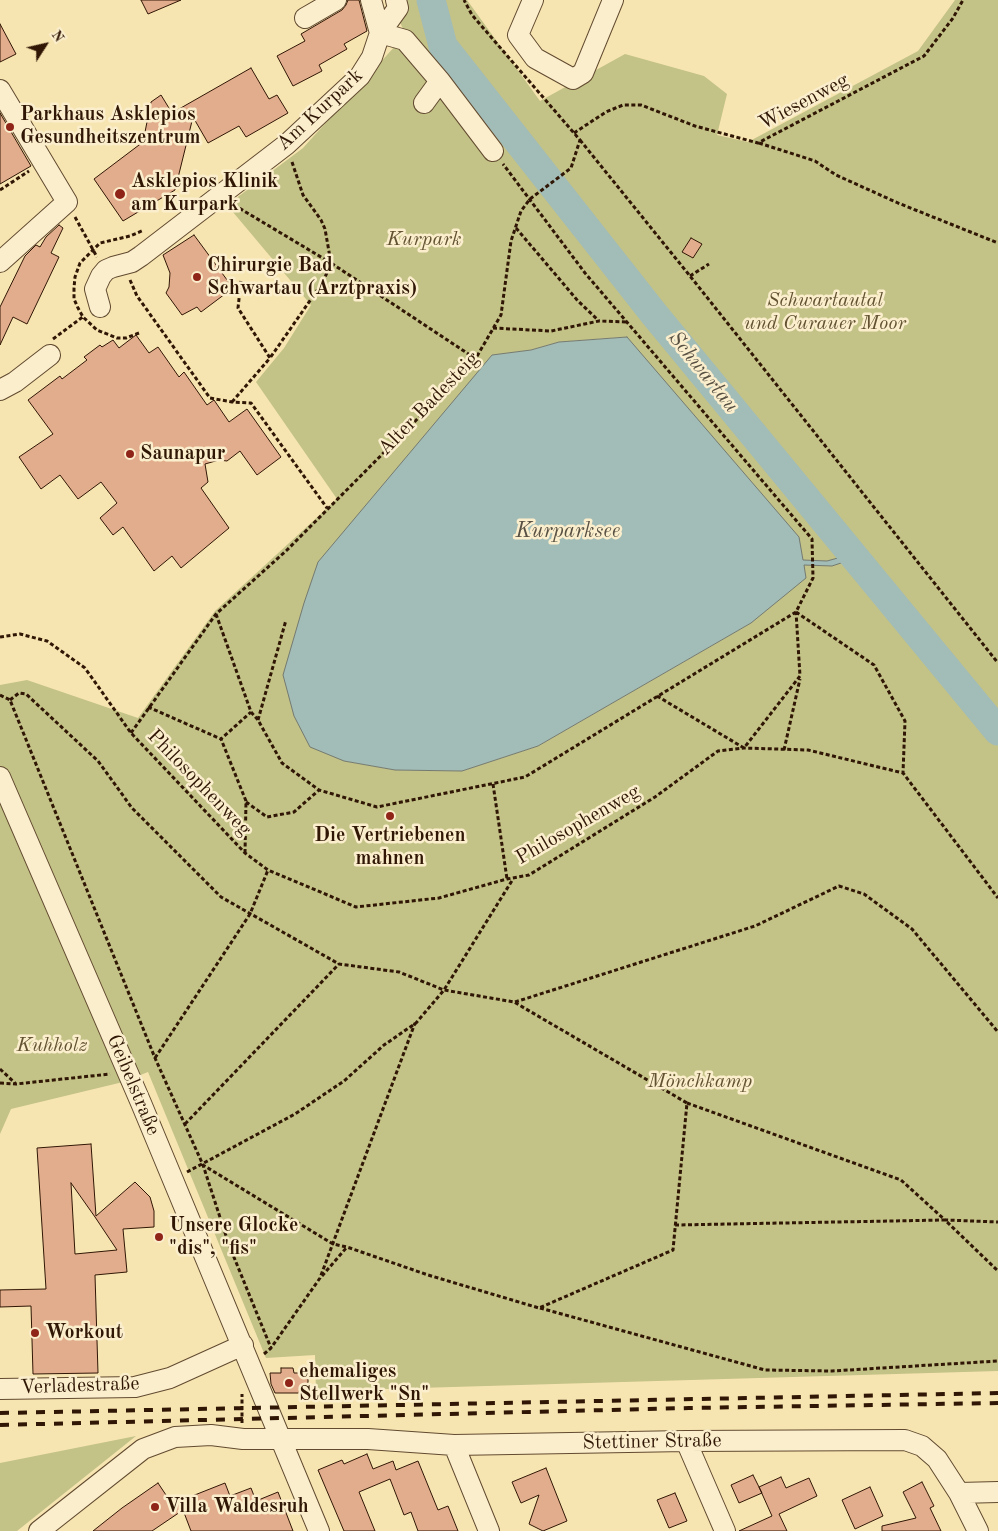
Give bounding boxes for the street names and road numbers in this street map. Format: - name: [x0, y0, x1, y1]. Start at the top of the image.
- street label: Am Kurpark: [272, 64, 368, 156]
- street label: Wiesenweg: [755, 68, 853, 136]
- street label: Alter Badesteig: [373, 347, 485, 461]
- street label: Philosophenweg: [142, 724, 256, 842]
- street label: Philosophenweg: [512, 780, 644, 870]
- street label: Geibelstraße: [101, 1031, 165, 1139]
- street label: Verladestraße: [20, 1372, 140, 1400]
- street label: Stettiner Straße: [582, 1429, 722, 1455]

